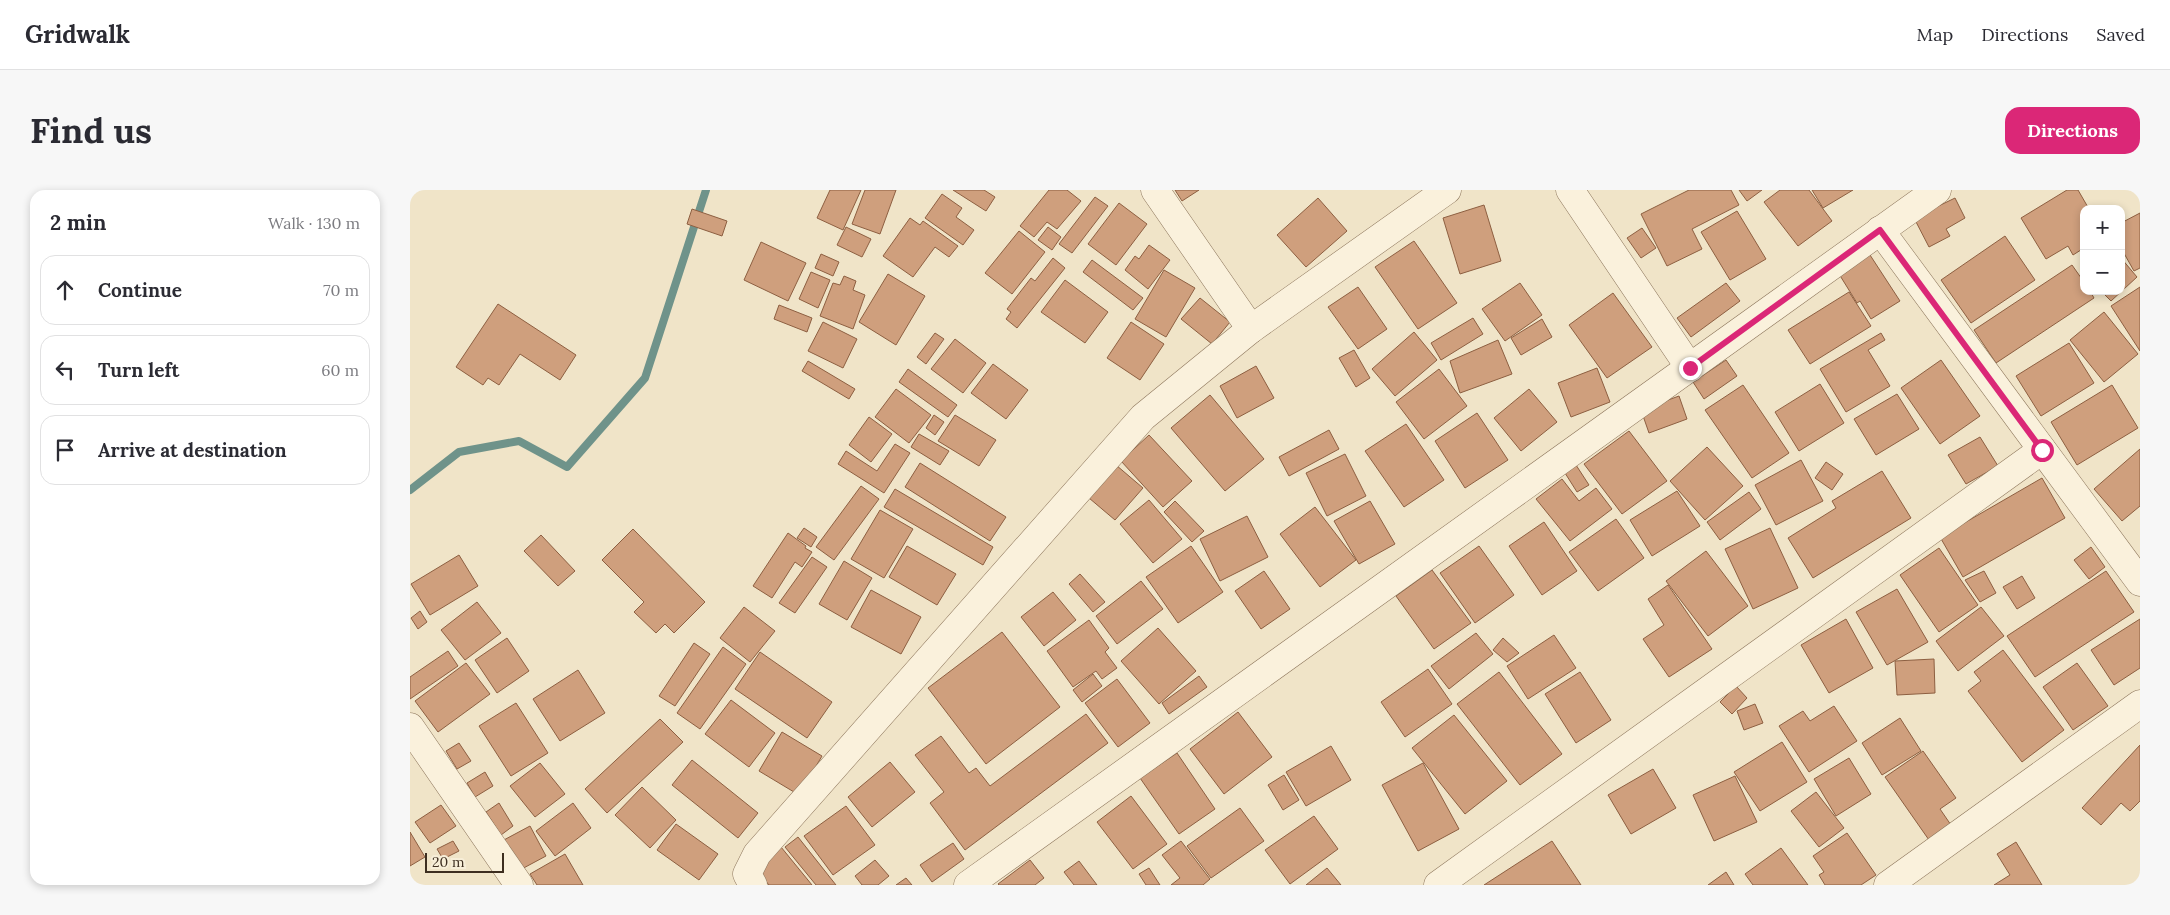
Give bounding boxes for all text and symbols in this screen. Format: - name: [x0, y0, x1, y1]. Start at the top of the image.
- text: Gridwalk: [25, 19, 130, 50]
- text: Map: [1917, 23, 1953, 46]
- text: Directions: [1981, 23, 2068, 46]
- text: Saved: [2096, 23, 2145, 46]
- button: Directions: [2005, 107, 2140, 154]
- text: Find us: [30, 108, 152, 153]
- map controls: [2080, 205, 2125, 295]
- button: +: [2080, 205, 2125, 250]
- text: 2 min: [50, 209, 106, 236]
- text: Walk · 130 m: [268, 213, 360, 233]
- button: −: [2080, 250, 2125, 295]
- icon: ahead: [51, 276, 79, 304]
- text: Continue: [98, 278, 182, 302]
- text: 70 m: [323, 280, 359, 300]
- icon: left: [51, 356, 79, 384]
- route end: [1679, 357, 1702, 380]
- text: Turn left: [98, 358, 179, 382]
- text: 60 m: [321, 360, 359, 380]
- icon: arrive: [51, 436, 79, 464]
- text: Arrive at destination: [98, 438, 287, 462]
- route start: [2031, 439, 2054, 462]
- scale bar: [425, 850, 504, 873]
- text: 20 m: [432, 853, 464, 871]

